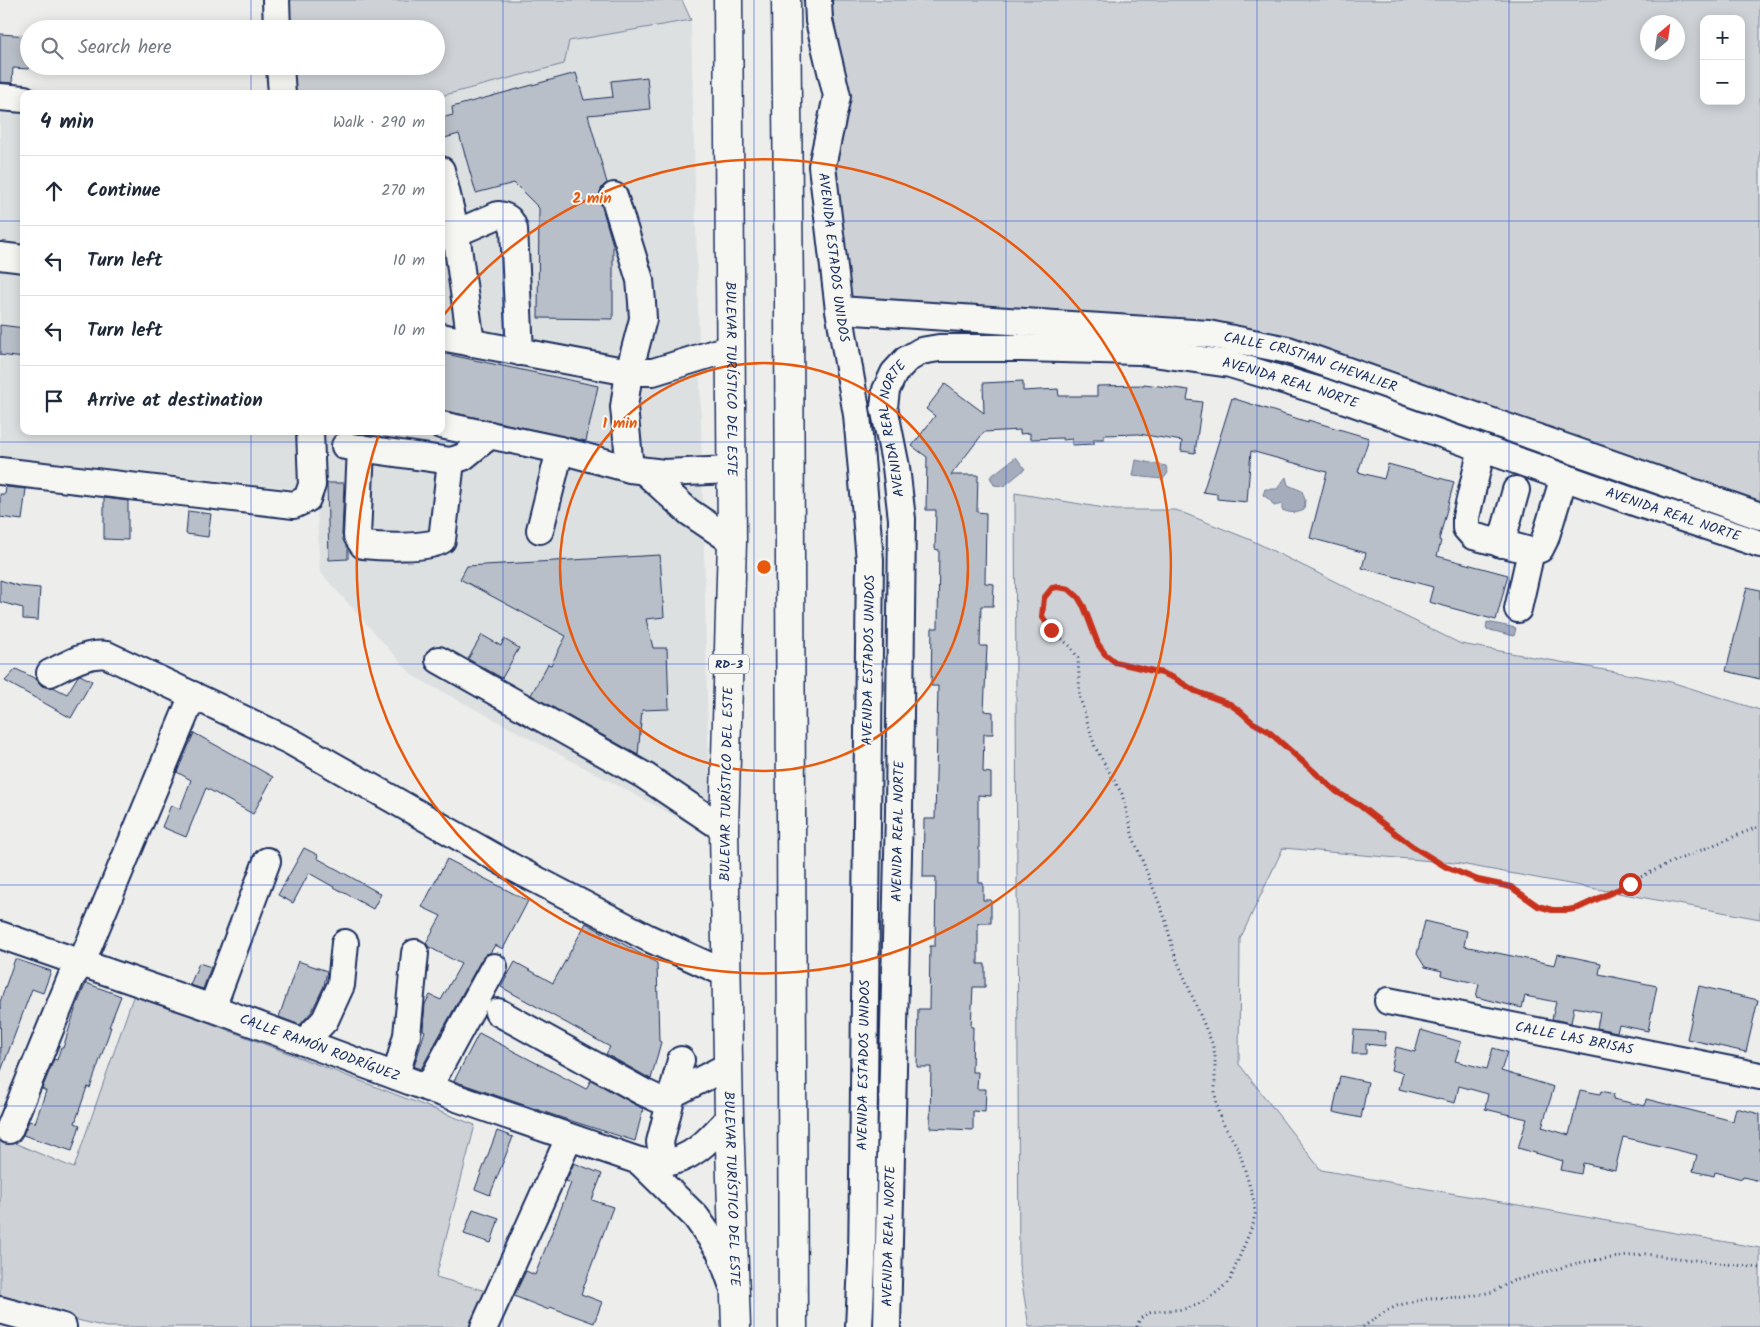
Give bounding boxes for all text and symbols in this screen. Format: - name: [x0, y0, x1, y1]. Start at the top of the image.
- north arrow: [1640, 15, 1685, 60]
- map controls: [1700, 15, 1745, 105]
- button: +: [1700, 15, 1745, 60]
- search box: [20, 20, 445, 75]
- text: Search here: [78, 33, 172, 63]
- icon: search: [38, 34, 66, 62]
- button: −: [1700, 60, 1745, 105]
- text: 4 min: [40, 106, 94, 139]
- text: Walk · 290 m: [333, 110, 425, 135]
- street label: AVENIDA ESTADOS UNIDOS: [812, 172, 855, 345]
- text: Continue: [87, 176, 160, 206]
- icon: ahead: [40, 177, 68, 205]
- text: 270 m: [381, 178, 425, 203]
- text: 2 min: [572, 187, 612, 211]
- text: Turn left: [87, 246, 162, 276]
- icon: left: [40, 247, 68, 275]
- text: 10 m: [393, 248, 425, 273]
- street label: BULEVAR TURÍSTICO DEL ESTE: [719, 281, 743, 477]
- text: Turn left: [87, 316, 162, 346]
- icon: left: [40, 317, 68, 345]
- text: 10 m: [393, 318, 425, 343]
- street label: CALLE CRISTIAN CHEVALIER: [1222, 326, 1400, 398]
- street label: AVENIDA REAL NORTE: [1221, 352, 1362, 415]
- street label: AVENIDA REAL NORTE: [873, 355, 912, 498]
- text: Arrive at destination: [87, 386, 263, 416]
- icon: arrive: [40, 387, 68, 415]
- text: 1 min: [603, 412, 637, 436]
- street label: AVENIDA REAL NORTE: [1602, 482, 1744, 548]
- centre of rings: [755, 558, 773, 576]
- street label: AVENIDA ESTADOS UNIDOS: [857, 574, 881, 746]
- route end: [1040, 619, 1063, 642]
- road number: RD-3: [709, 654, 749, 674]
- street label: BULEVAR TURÍSTICO DEL ESTE: [714, 686, 740, 882]
- street label: AVENIDA REAL NORTE: [886, 760, 911, 902]
- route start: [1619, 873, 1642, 896]
- street label: AVENIDA ESTADOS UNIDOS: [852, 979, 876, 1151]
- street label: CALLE RAMÓN RODRÍGUEZ: [236, 1008, 403, 1088]
- street label: CALLE LAS BRISAS: [1513, 1016, 1636, 1061]
- street label: BULEVAR TURÍSTICO DEL ESTE: [718, 1091, 746, 1287]
- street label: AVENIDA REAL NORTE: [876, 1164, 902, 1307]

